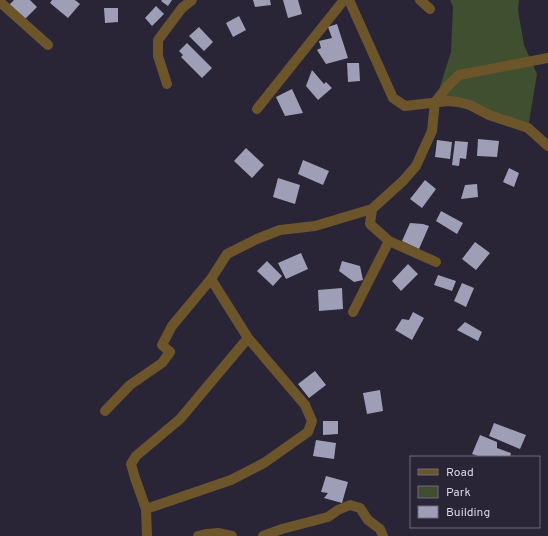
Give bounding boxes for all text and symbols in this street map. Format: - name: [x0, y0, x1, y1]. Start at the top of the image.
- legend: [410, 456, 540, 528]
- text: Road: [446, 465, 474, 481]
- text: Park: [446, 485, 471, 501]
- text: Building: [446, 505, 490, 521]

